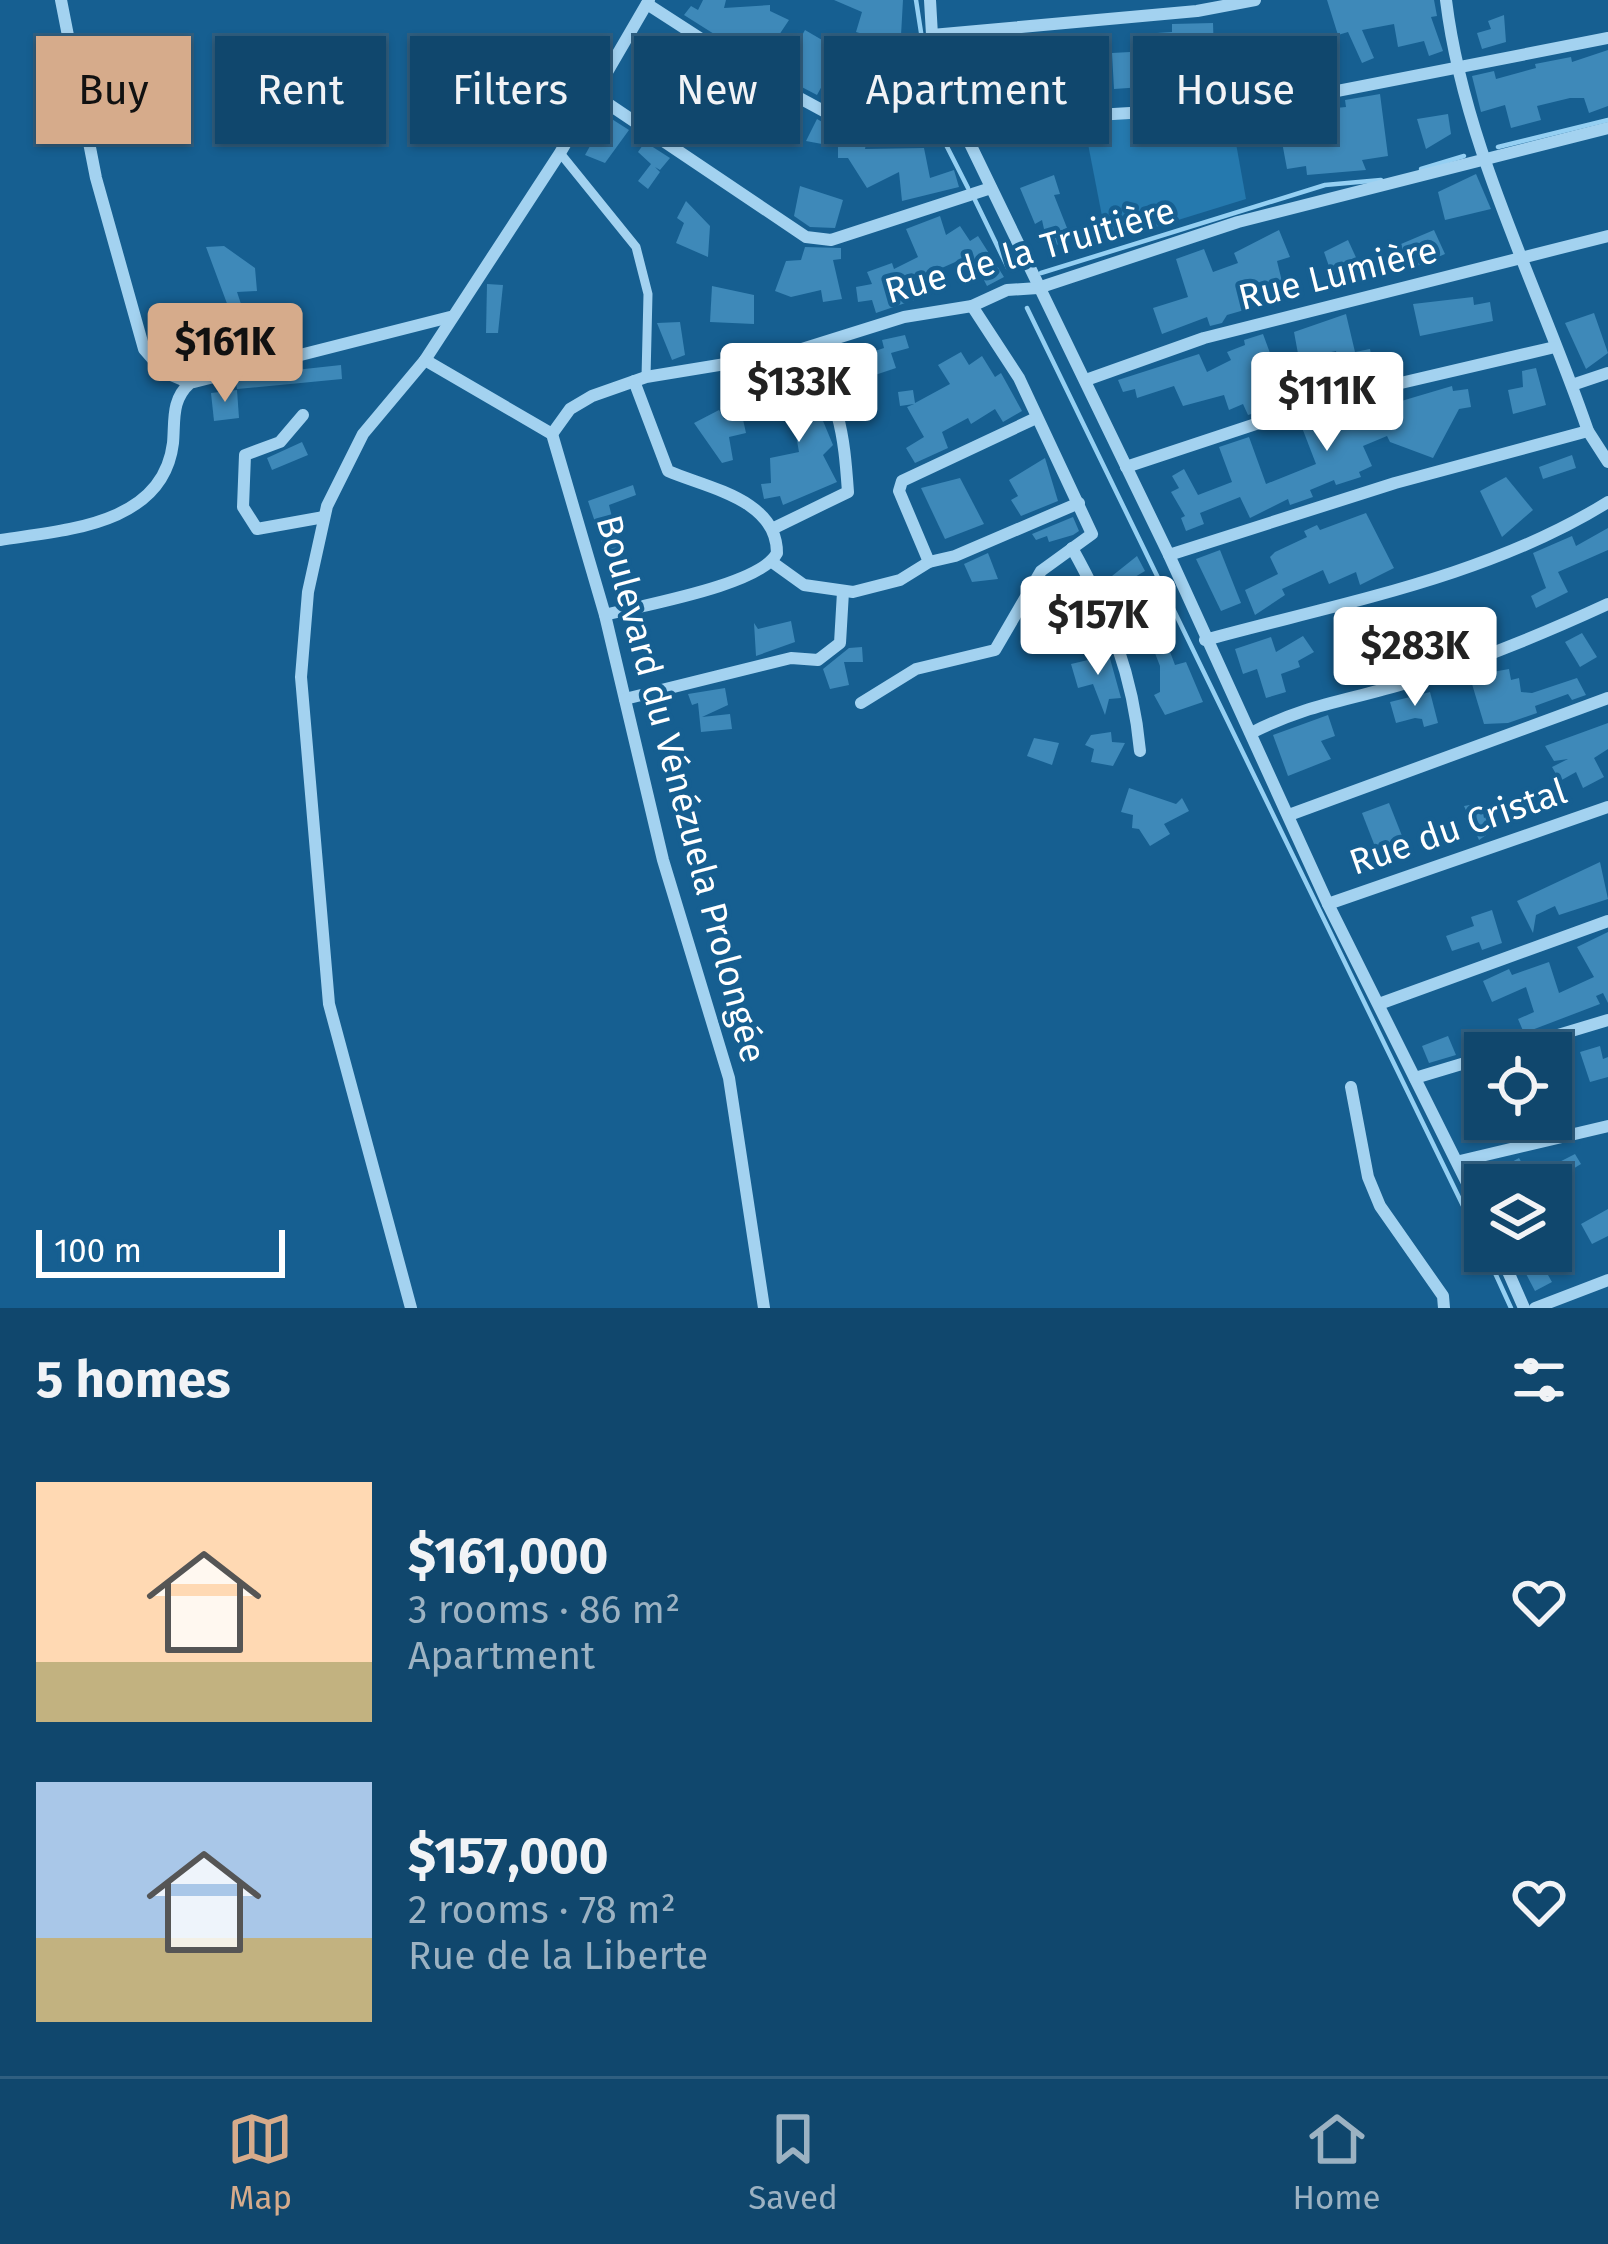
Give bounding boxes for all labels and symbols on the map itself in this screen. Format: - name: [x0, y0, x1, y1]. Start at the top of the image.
- street label: Rue de la Truitière: [880, 189, 1180, 313]
- street label: Rue Lumière: [1234, 228, 1442, 320]
- pin: $161K: [141, 303, 309, 405]
- pin: $133K: [715, 343, 883, 445]
- pin: $111K: [1243, 352, 1411, 454]
- street label: Boulevard du Vénézuela Prolongée: [587, 510, 775, 1068]
- pin: $157K: [1014, 576, 1182, 678]
- pin: $283K: [1331, 607, 1499, 709]
- street label: Rue du Cristal: [1344, 769, 1572, 885]
- scale bar: [36, 1224, 285, 1277]

